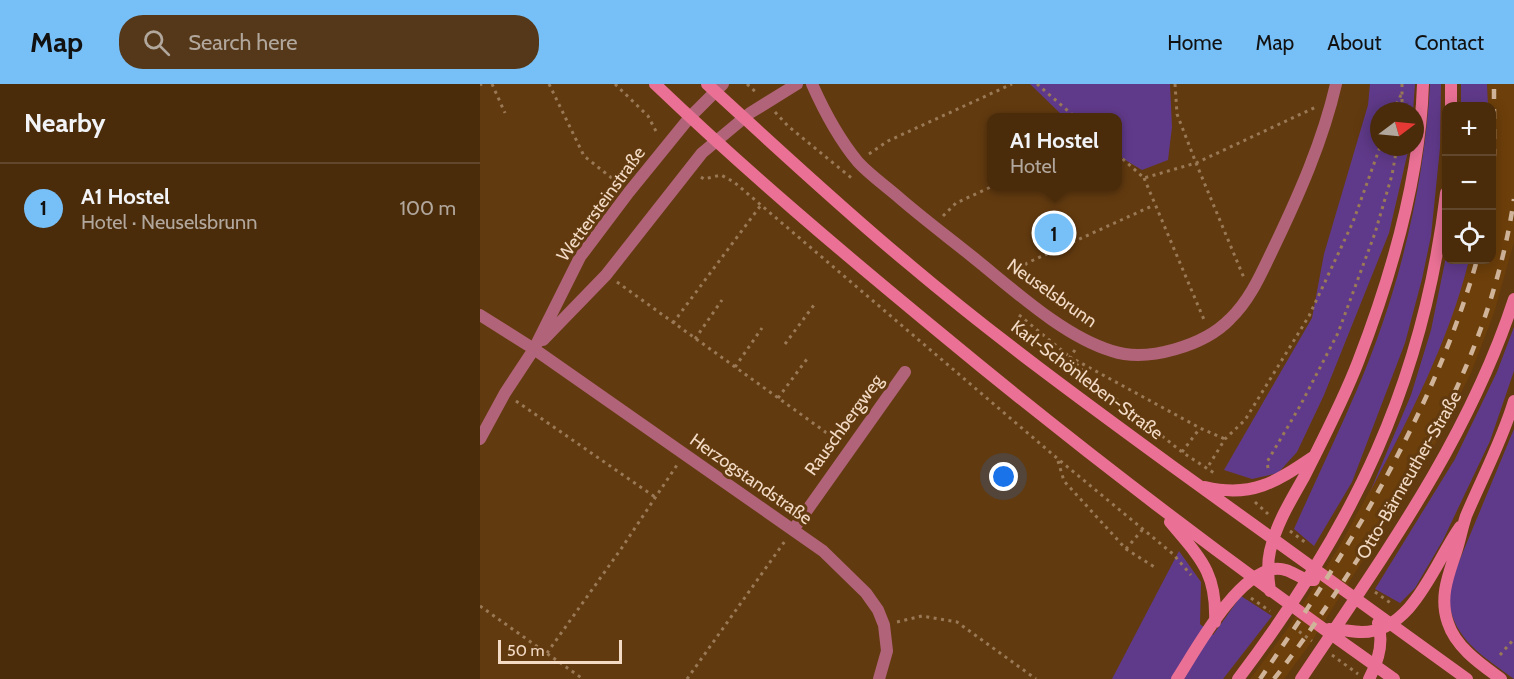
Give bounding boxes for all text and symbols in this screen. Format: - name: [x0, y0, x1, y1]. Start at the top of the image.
- search box: [119, 15, 539, 69]
- text: Map: [30, 25, 83, 59]
- icon: search: [140, 26, 173, 59]
- text: Search here: [188, 29, 297, 56]
- text: Home: [1167, 30, 1223, 55]
- text: Map: [1256, 30, 1294, 55]
- text: About: [1327, 30, 1381, 55]
- text: Contact: [1414, 30, 1484, 55]
- north arrow: [1370, 102, 1424, 156]
- map controls: [1442, 102, 1496, 264]
- button: +: [1442, 102, 1496, 156]
- text: Nearby: [24, 107, 105, 139]
- popup: [987, 113, 1122, 191]
- text: A1 Hostel: [1010, 127, 1099, 154]
- street label: Wettersteinstraße: [552, 142, 650, 266]
- text: Hotel: [1010, 154, 1056, 178]
- button: −: [1442, 156, 1496, 210]
- text: A1 Hostel: [81, 183, 170, 210]
- text: 1: [40, 196, 47, 220]
- text: 100 m: [400, 196, 456, 220]
- text: Hotel · Neuselsbrunn: [81, 210, 257, 234]
- pin: 1: [1034, 210, 1074, 256]
- button: locate: [1442, 210, 1496, 264]
- street label: Neuselsbrunn: [1003, 254, 1101, 332]
- street label: Karl-Schönleben-Straße: [1007, 316, 1167, 444]
- street label: Rauschbergweg: [800, 370, 889, 480]
- street label: Otto-Bärnreuther-Straße: [1352, 387, 1466, 563]
- street label: Herzogstandstraße: [686, 429, 816, 529]
- your location: [989, 462, 1018, 491]
- scale bar: [498, 637, 622, 664]
- text: 50 m: [507, 641, 544, 660]

